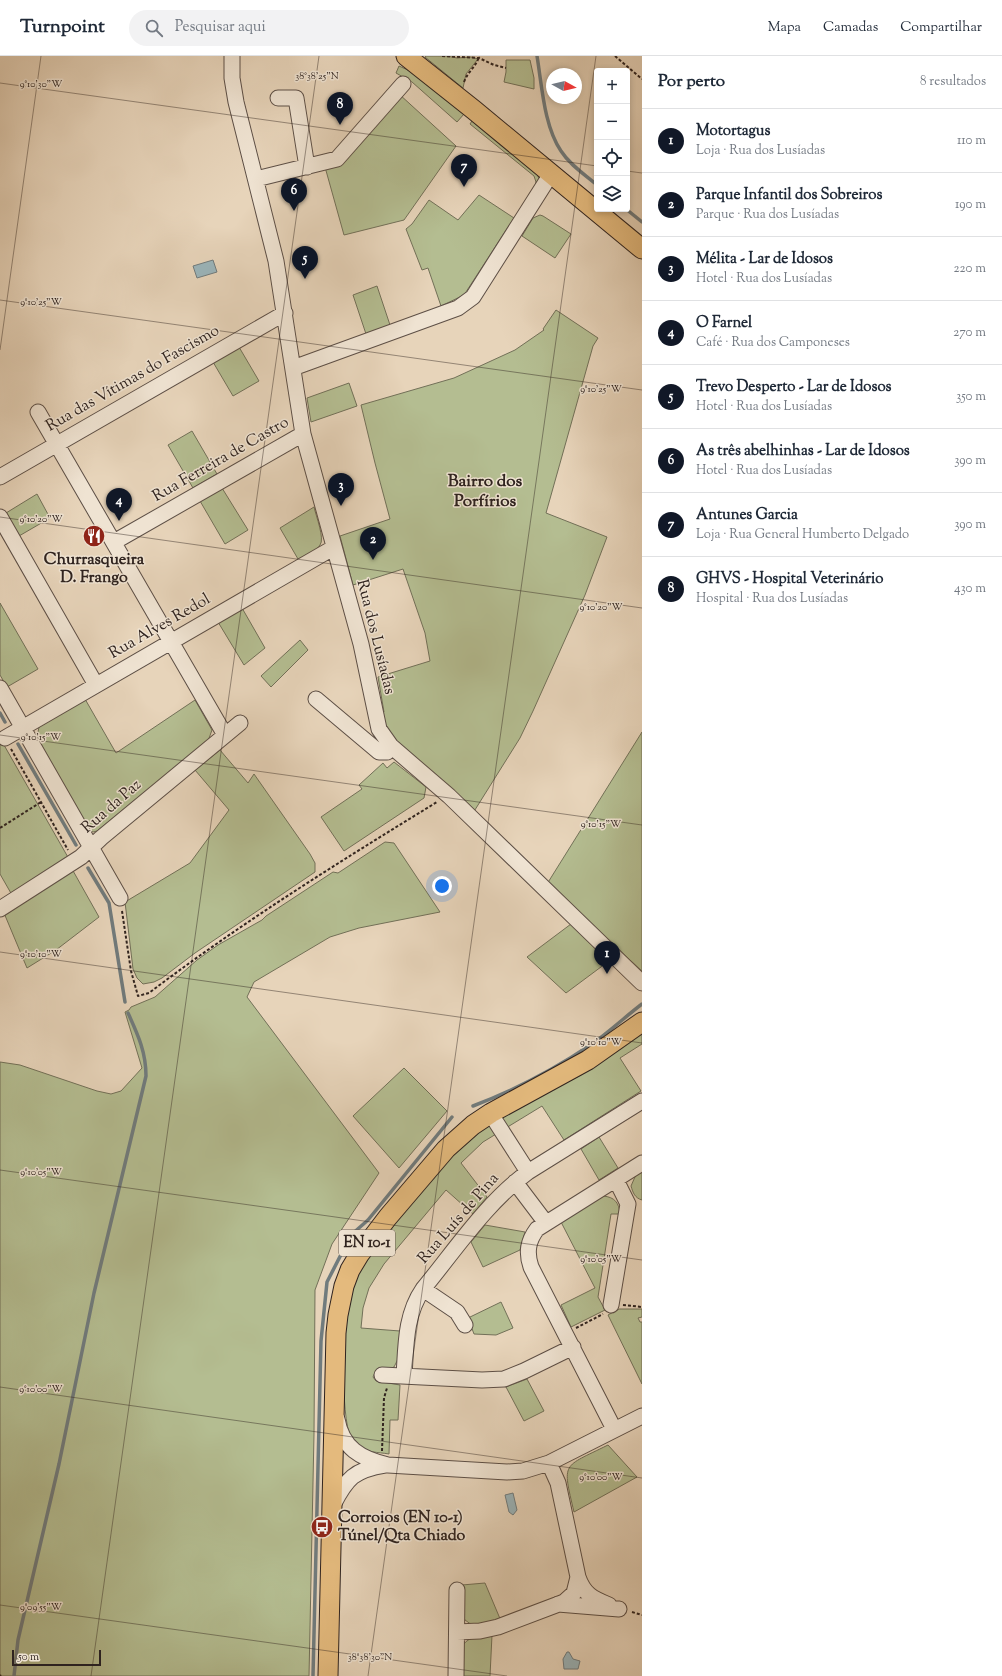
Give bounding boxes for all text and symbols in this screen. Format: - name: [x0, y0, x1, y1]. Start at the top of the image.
- search box: [129, 10, 409, 46]
- text: Turnpoint: [20, 14, 105, 41]
- icon: search: [143, 17, 165, 39]
- text: Pesquisar aqui: [175, 17, 266, 38]
- text: Mapa: [768, 18, 801, 38]
- text: Camadas: [823, 18, 878, 38]
- text: Compartilhar: [900, 18, 982, 38]
- north arrow: [546, 68, 582, 104]
- map controls: [594, 68, 630, 212]
- button: +: [594, 68, 630, 104]
- text: 38°38'25"N: [295, 69, 339, 84]
- text: Por perto: [658, 70, 725, 94]
- text: 8 resultados: [920, 73, 986, 91]
- text: 9°10'30"W: [20, 77, 62, 92]
- pin: 8: [327, 92, 353, 125]
- button: −: [594, 104, 630, 140]
- text: Motortagus: [696, 121, 770, 142]
- text: 1: [669, 132, 673, 150]
- text: 110 m: [957, 132, 986, 150]
- button: locate: [594, 140, 630, 176]
- text: Loja · Rua dos Lusíadas: [696, 142, 825, 160]
- pin: 7: [451, 154, 477, 187]
- button: layers: [594, 176, 630, 212]
- pin: 6: [281, 178, 307, 211]
- text: Parque Infantil dos Sobreiros: [696, 185, 882, 206]
- text: 2: [668, 196, 674, 214]
- text: 190 m: [955, 196, 986, 214]
- text: Parque · Rua dos Lusíadas: [696, 206, 839, 224]
- pin: 5: [292, 246, 318, 279]
- text: Mélita - Lar de Idosos: [696, 249, 833, 270]
- text: 3: [668, 260, 674, 278]
- text: 220 m: [953, 260, 986, 278]
- text: Hotel · Rua dos Lusíadas: [696, 270, 832, 288]
- text: 9°10'25"W: [20, 295, 62, 310]
- text: O Farnel: [696, 313, 752, 334]
- street label: Rua das Vítimas do Fascismo: [42, 320, 224, 438]
- text: 4: [668, 324, 674, 342]
- text: 270 m: [953, 324, 986, 342]
- text: Café · Rua dos Camponeses: [696, 334, 850, 352]
- text: Trevo Desperto - Lar de Idosos: [696, 377, 891, 398]
- text: 9°10'25"W: [580, 382, 622, 397]
- text: 5: [669, 388, 673, 406]
- text: 350 m: [956, 388, 986, 406]
- text: Hotel · Rua dos Lusíadas: [696, 398, 832, 416]
- street label: Rua Ferreira de Castro: [149, 411, 294, 508]
- text: As três abelhinhas - Lar de Idosos: [696, 441, 910, 462]
- text: 6: [668, 452, 674, 470]
- text: 390 m: [954, 452, 986, 470]
- text: Hotel · Rua dos Lusíadas: [696, 462, 832, 480]
- district label: Bairro dos Porfírios: [448, 470, 523, 514]
- pin: 3: [328, 473, 354, 506]
- pin: 4: [106, 488, 132, 521]
- text: Antunes Garcia: [696, 505, 798, 526]
- text: 9°10'20"W: [19, 512, 63, 527]
- text: 7: [668, 516, 674, 534]
- text: 390 m: [954, 516, 986, 534]
- restaurant icon: Churrasqueira D. Frango: [81, 523, 107, 549]
- text: Loja · Rua General Humberto Delgado: [696, 526, 909, 544]
- pin: 2: [360, 527, 386, 560]
- place label: Churrasqueira D. Frango: [44, 549, 145, 590]
- text: GHVS - Hospital Veterinário: [696, 569, 883, 590]
- street label: Rua dos Lusíadas: [350, 577, 400, 697]
- text: 8: [668, 580, 674, 598]
- text: 430 m: [954, 580, 986, 598]
- street label: Rua Alves Redol: [105, 588, 216, 665]
- text: Hospital · Rua dos Lusíadas: [696, 590, 848, 608]
- text: 9°10'20"W: [579, 600, 623, 615]
- text: 9°10'15"W: [21, 730, 61, 745]
- street label: Rua da Paz: [77, 774, 147, 840]
- text: 9°10'15"W: [581, 817, 621, 832]
- your location: [432, 876, 452, 896]
- pin: 1: [594, 941, 620, 974]
- text: 9°10'10"W: [20, 947, 62, 962]
- text: 9°10'10"W: [580, 1035, 622, 1050]
- text: 9°10'05"W: [20, 1165, 62, 1180]
- street label: Rua Luís de Pina: [413, 1168, 505, 1270]
- road number: EN 10-1: [339, 1230, 395, 1256]
- text: 9°10'05"W: [580, 1252, 622, 1267]
- text: 9°10'00"W: [19, 1382, 63, 1397]
- text: 9°10'00"W: [579, 1470, 623, 1485]
- place label: Corroios (EN 10-1) Túnel/Qta Chiado: [338, 1507, 466, 1548]
- bus stop icon: Corroios (EN 10-1) Túnel/Qta Chiado: [309, 1514, 335, 1540]
- text: 9°09'55"W: [20, 1600, 62, 1615]
- scale bar: [12, 1648, 101, 1667]
- text: 50 m: [18, 1649, 39, 1665]
- text: 38°38'30"N: [348, 1650, 392, 1665]

